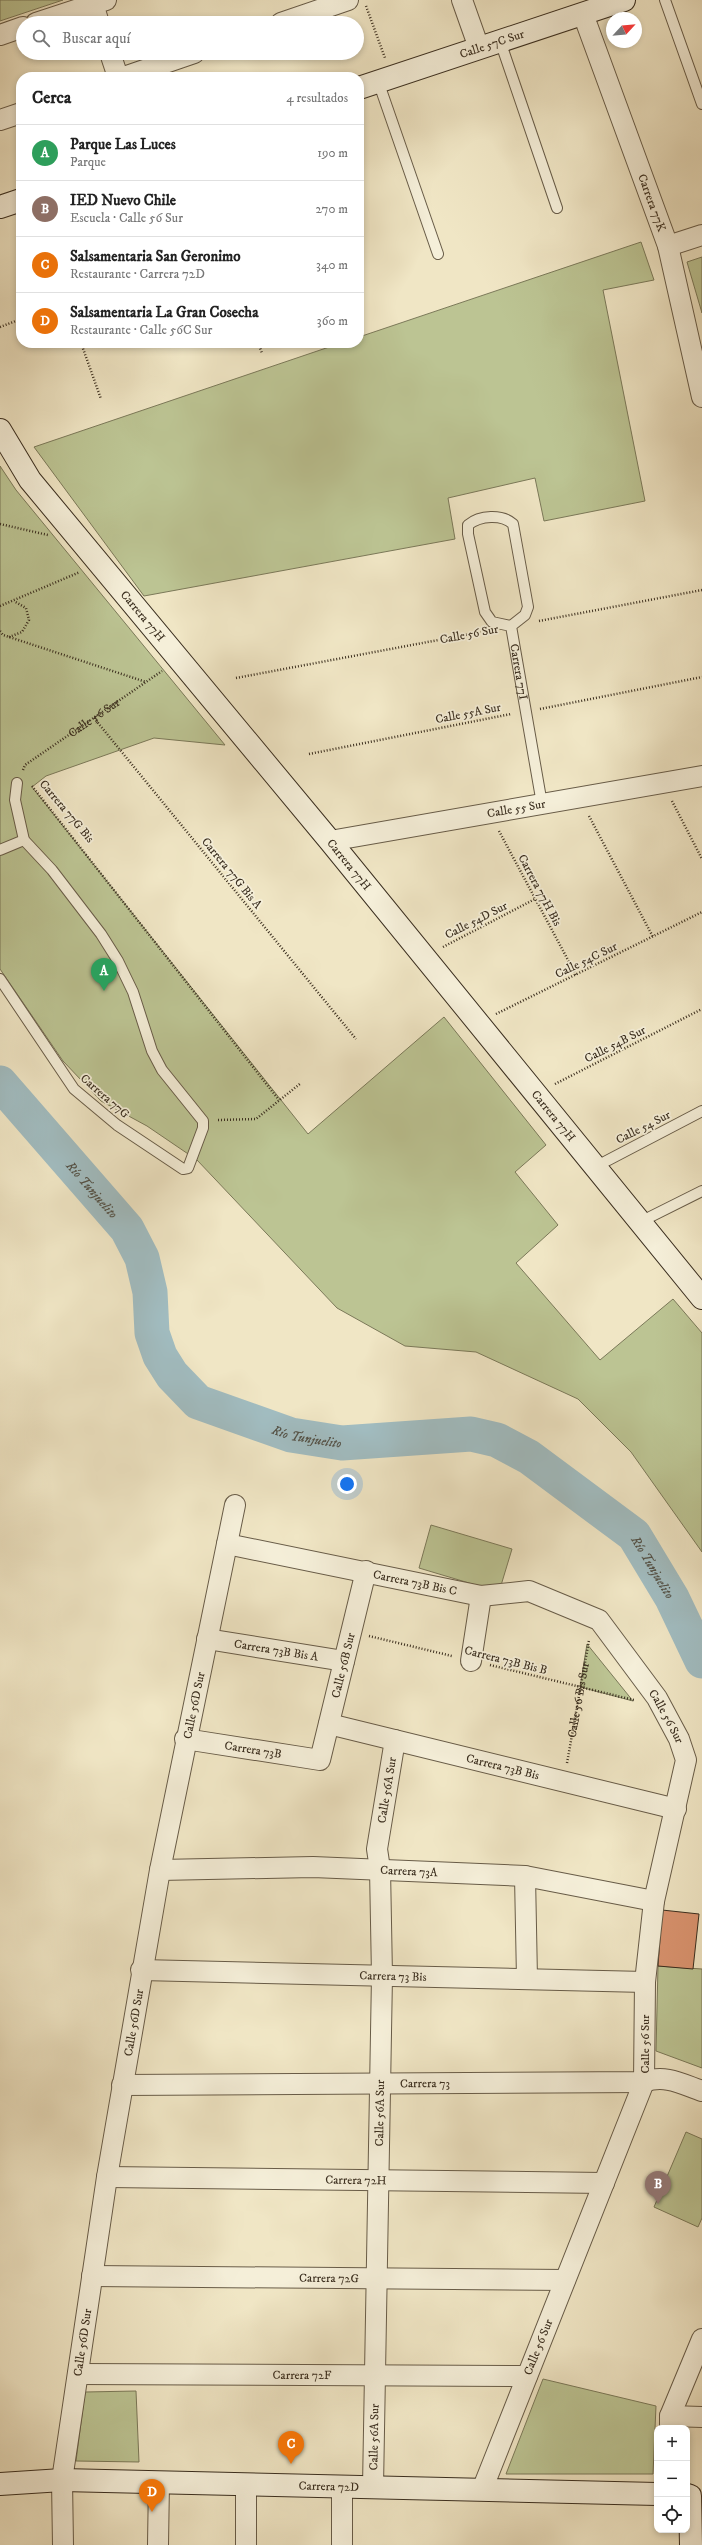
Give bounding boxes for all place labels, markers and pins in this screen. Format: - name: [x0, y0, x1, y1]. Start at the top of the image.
- pin: A: [91, 958, 117, 991]
- pin: B: [645, 2171, 671, 2204]
- pin: C: [278, 2431, 304, 2464]
- pin: D: [139, 2479, 165, 2512]

